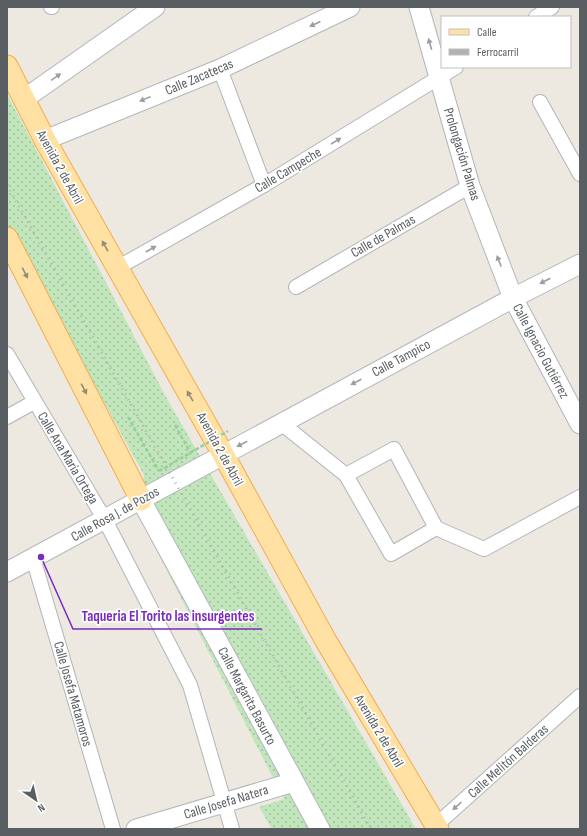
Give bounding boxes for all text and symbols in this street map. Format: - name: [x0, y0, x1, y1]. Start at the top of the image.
- legend: [441, 16, 571, 68]
- one-way arrow: [310, 21, 321, 27]
- text: Calle: [477, 25, 497, 40]
- one-way arrow: [427, 38, 433, 50]
- text: Ferrocarril: [477, 45, 519, 60]
- street label: Calle Zacatecas: [162, 55, 236, 99]
- one-way arrow: [51, 73, 62, 81]
- one-way arrow: [139, 97, 151, 103]
- street label: Prolongación Palmas: [440, 106, 484, 202]
- street label: Avenida 2 de Abril: [32, 126, 87, 207]
- one-way arrow: [331, 137, 341, 145]
- street label: Calle Campeche: [252, 144, 324, 196]
- street label: Calle de Palmas: [348, 211, 418, 261]
- one-way arrow: [101, 240, 108, 252]
- one-way arrow: [145, 246, 157, 253]
- one-way arrow: [495, 255, 501, 267]
- one-way arrow: [22, 267, 28, 279]
- one-way arrow: [539, 278, 551, 285]
- street label: Calle Ignacio Gutiérrez: [509, 301, 573, 401]
- street label: Calle Tampico: [369, 335, 433, 381]
- one-way arrow: [350, 379, 362, 385]
- one-way arrow: [81, 383, 87, 394]
- one-way arrow: [186, 390, 193, 402]
- street label: Avenida 2 de Abril: [192, 408, 247, 489]
- street label: Calle Ana María Ortega: [34, 409, 102, 507]
- one-way arrow: [236, 440, 248, 447]
- street label: Calle Rosa J. de Pozos: [68, 483, 162, 545]
- callout: Taqueria El Torito las insurgentes: [73, 602, 262, 629]
- text: Taqueria El Torito las insurgentes: [82, 607, 255, 626]
- street label: Calle Josefa Matamoros: [50, 639, 96, 749]
- street label: Calle Margarita Basurto: [214, 644, 280, 748]
- street label: Avenida 2 de Abril: [350, 691, 407, 770]
- street label: Calle Melitón Balderas: [464, 720, 552, 802]
- north arrow: [16, 780, 56, 820]
- street label: Calle Josefa Natera: [182, 781, 270, 823]
- text: N: [35, 801, 47, 815]
- one-way arrow: [452, 802, 462, 811]

